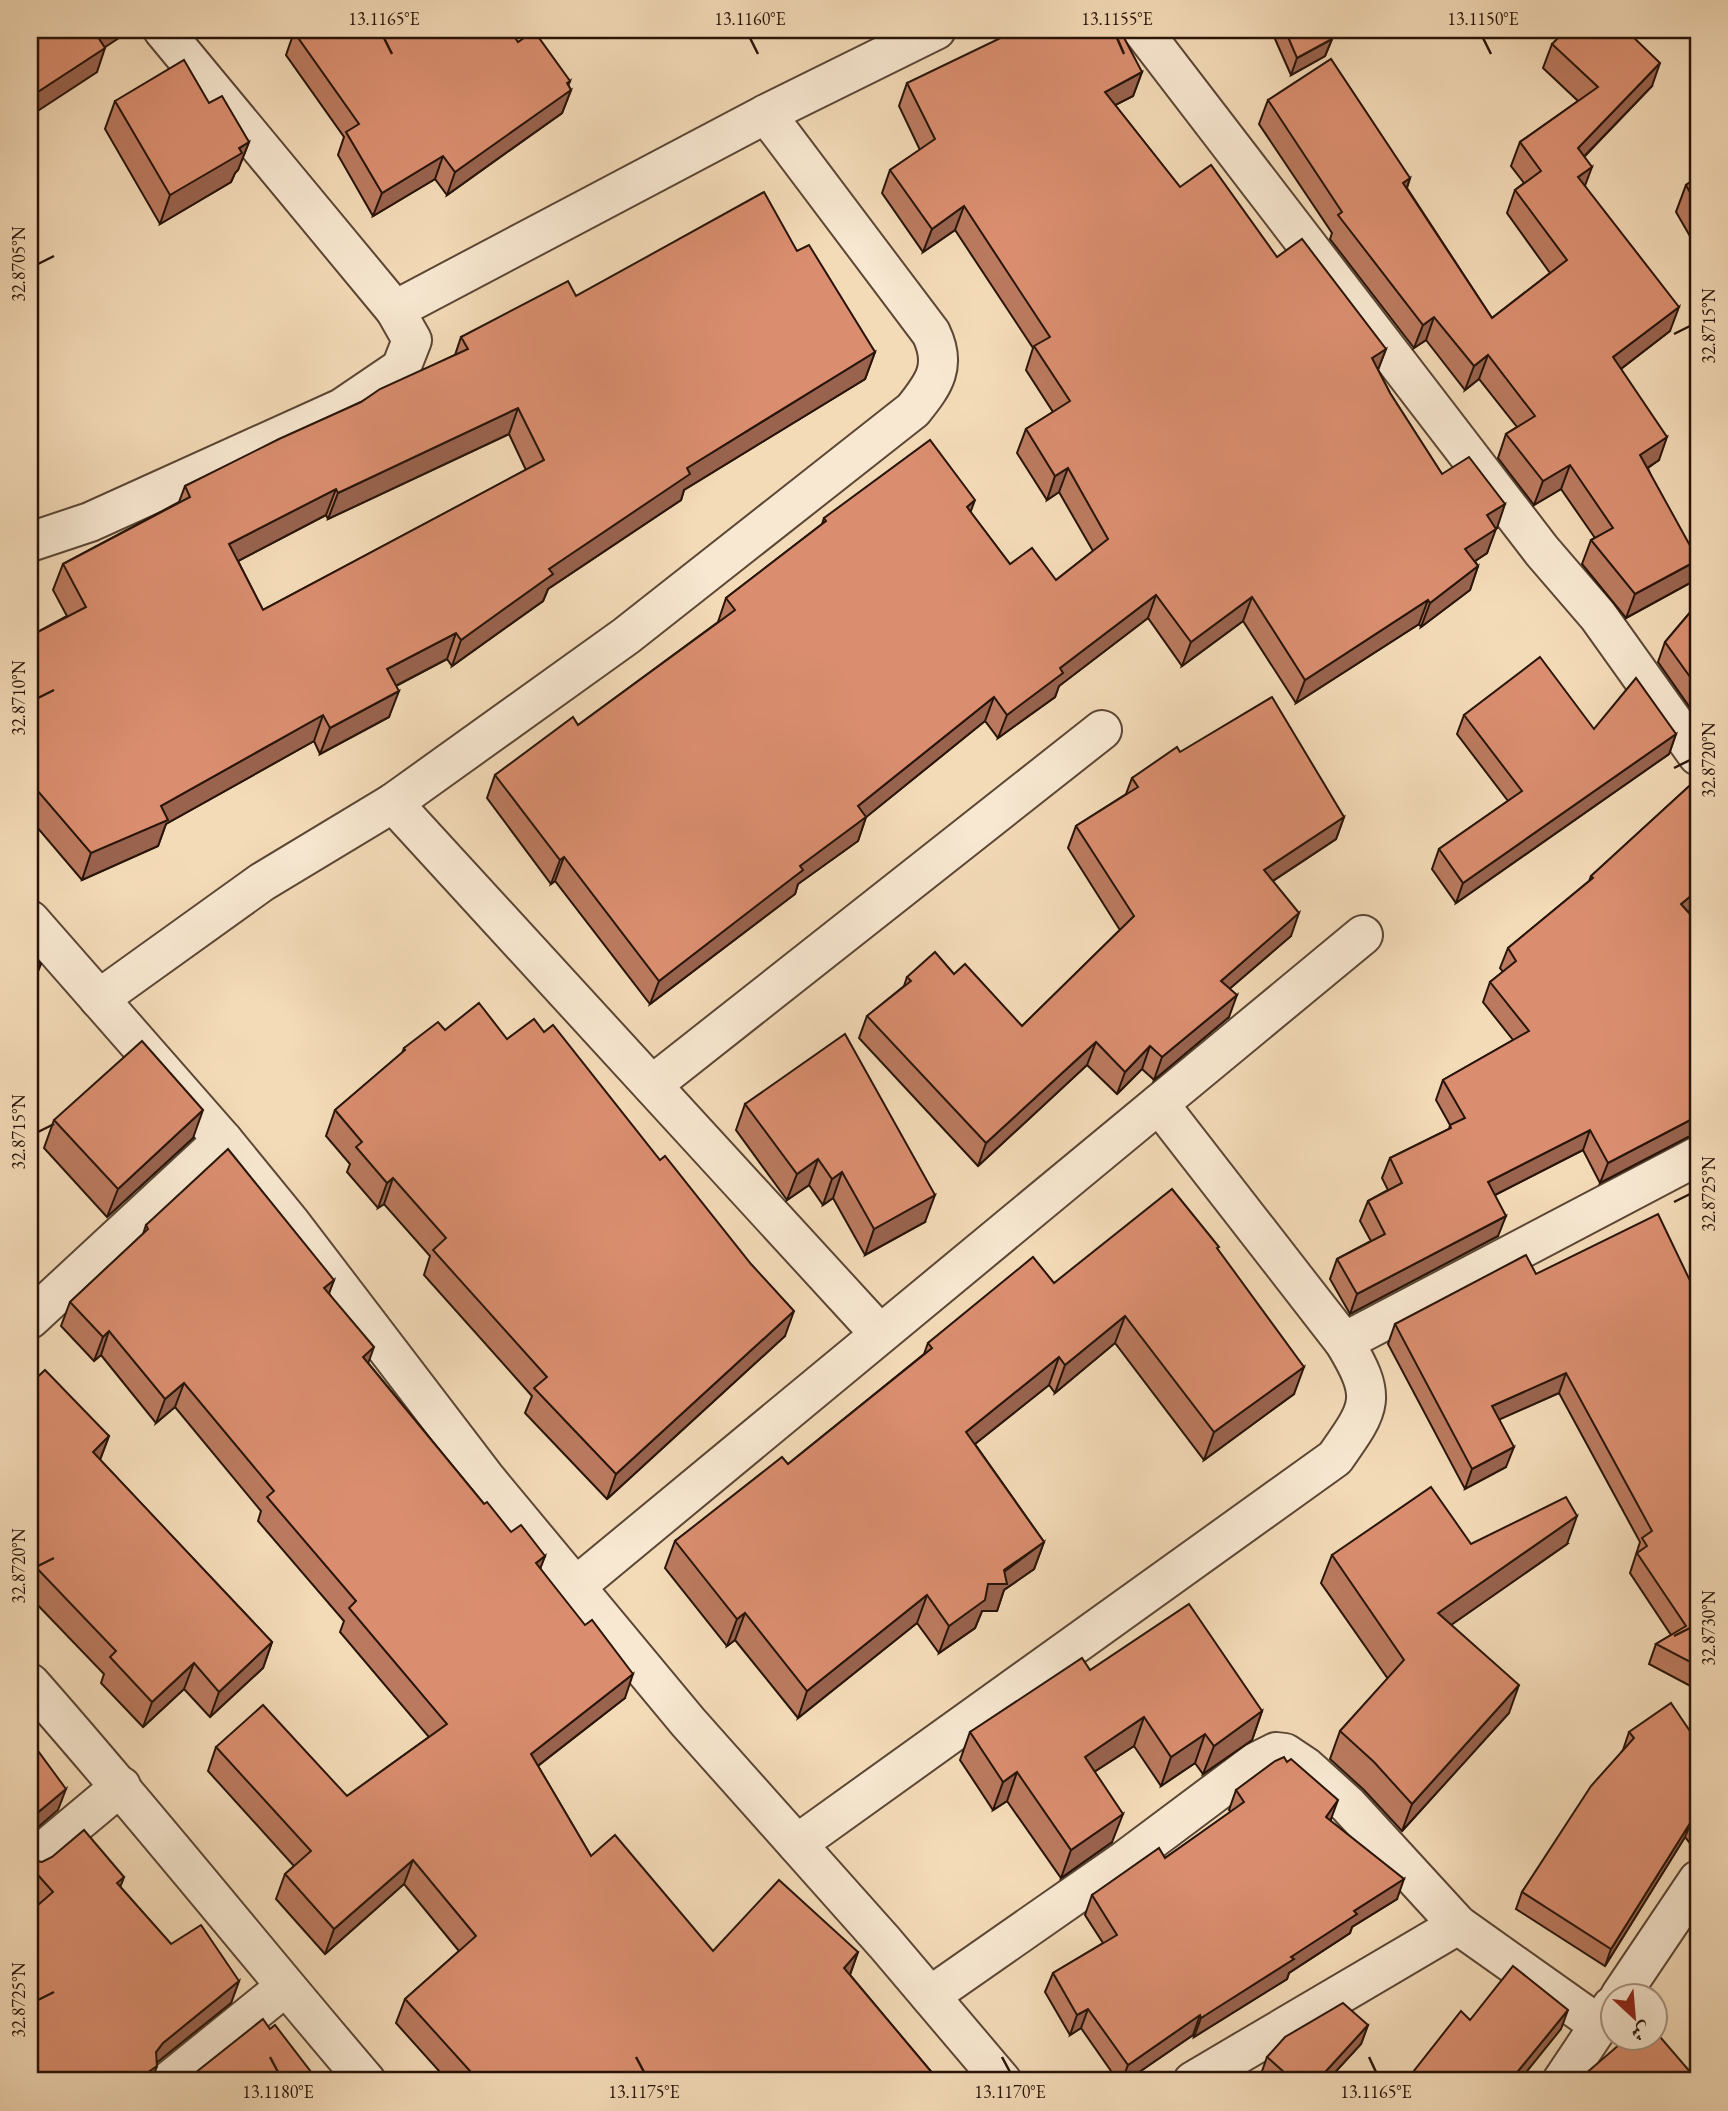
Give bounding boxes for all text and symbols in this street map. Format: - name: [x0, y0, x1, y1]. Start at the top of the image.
- text: 13.1165°E: [348, 7, 420, 30]
- text: 13.1160°E: [714, 7, 786, 30]
- text: 13.1155°E: [1081, 7, 1153, 30]
- text: 13.1150°E: [1447, 7, 1519, 30]
- text: 32.8705°N: [7, 226, 30, 302]
- text: 32.8715°N: [1697, 288, 1720, 364]
- text: 32.8710°N: [7, 660, 30, 736]
- text: 32.8720°N: [1697, 722, 1720, 798]
- text: 32.8715°N: [7, 1094, 30, 1170]
- text: 32.8725°N: [1697, 1156, 1720, 1232]
- text: 32.8720°N: [7, 1528, 30, 1604]
- text: 32.8730°N: [1697, 1590, 1720, 1666]
- text: 32.8725°N: [7, 1962, 30, 2038]
- north arrow: [1598, 1982, 1668, 2052]
- text: ش: [1627, 2016, 1655, 2047]
- text: 13.1180°E: [242, 2080, 314, 2103]
- text: 13.1175°E: [608, 2080, 680, 2103]
- text: 13.1170°E: [974, 2080, 1046, 2103]
- text: 13.1165°E: [1340, 2080, 1412, 2103]

